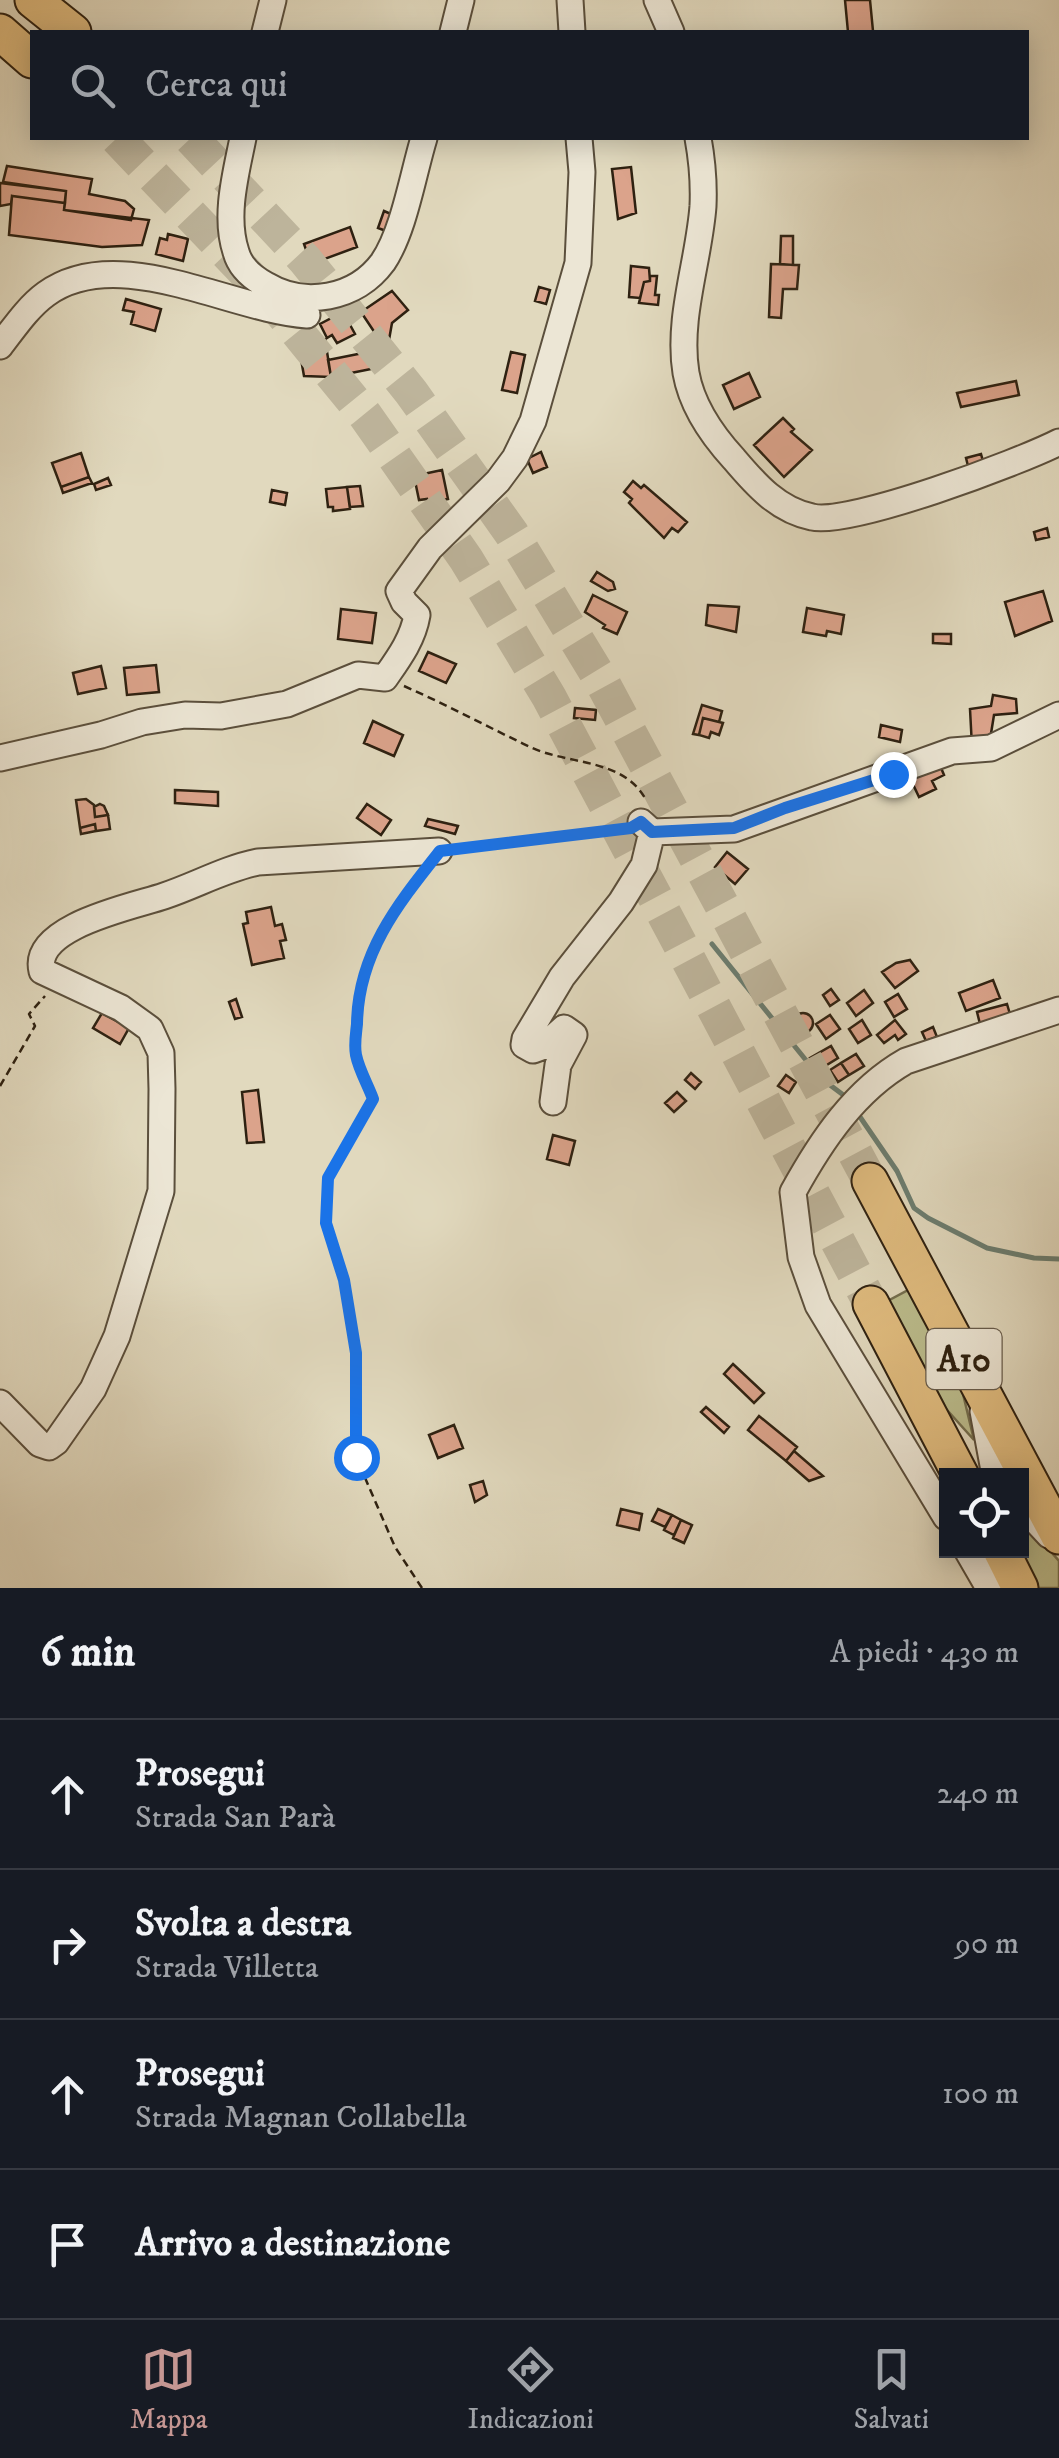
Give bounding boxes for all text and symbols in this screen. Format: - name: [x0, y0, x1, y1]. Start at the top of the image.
- search box: [30, 30, 1029, 140]
- icon: search: [65, 58, 120, 113]
- text: Cerca qui: [145, 61, 288, 109]
- route end: [871, 752, 917, 798]
- road number: A10: [926, 1329, 1002, 1389]
- route start: [334, 1435, 380, 1481]
- map controls: [939, 1468, 1029, 1558]
- button: locate: [939, 1468, 1029, 1558]
- text: 6 min: [40, 1627, 135, 1679]
- text: A piedi · 430 m: [830, 1633, 1019, 1673]
- text: Prosegui: [135, 1750, 265, 1798]
- icon: ahead: [40, 1767, 95, 1822]
- text: 240 m: [937, 1774, 1019, 1814]
- text: Strada San Parà: [135, 1798, 336, 1838]
- text: Svolta a destra: [135, 1900, 351, 1948]
- icon: right: [40, 1917, 95, 1972]
- text: 90 m: [955, 1924, 1019, 1964]
- text: Strada Villetta: [135, 1948, 319, 1988]
- text: Prosegui: [135, 2050, 265, 2098]
- icon: ahead: [40, 2067, 95, 2122]
- text: 100 m: [942, 2074, 1019, 2114]
- text: Strada Magnan Collabella: [135, 2098, 467, 2138]
- icon: arrive: [40, 2217, 95, 2272]
- text: Arrivo a destinazione: [135, 2220, 450, 2268]
- tab: Mappa: [130, 2342, 208, 2437]
- tab: Indicazioni: [468, 2342, 594, 2437]
- tab: Salvati: [854, 2342, 929, 2437]

